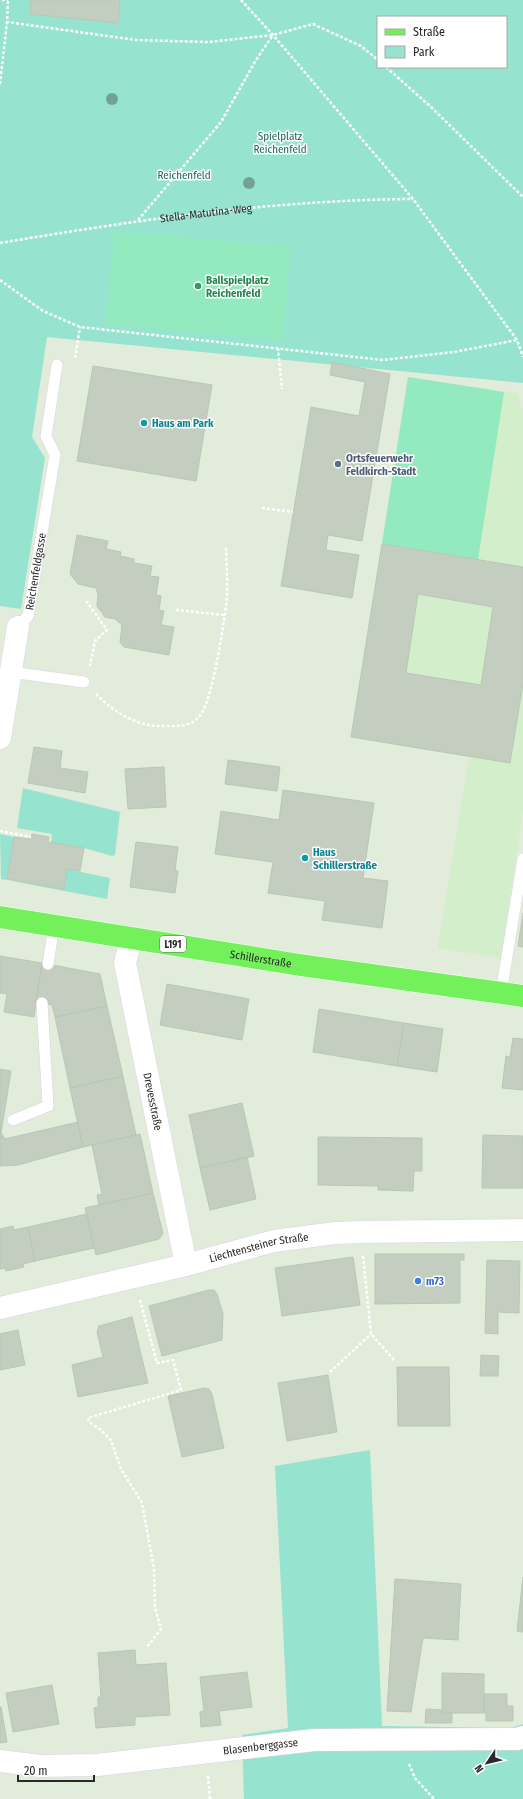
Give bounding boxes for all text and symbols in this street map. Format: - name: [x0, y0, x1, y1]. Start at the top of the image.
- legend: [377, 16, 507, 68]
- text: Straße: [413, 25, 445, 39]
- text: Park: [413, 45, 435, 59]
- park label: Spielplatz Reichenfeld: [253, 130, 307, 156]
- park label: Reichenfeld: [157, 169, 211, 182]
- street label: Stella-Matutina-Weg: [159, 202, 253, 225]
- place label: Ballspielplatz Reichenfeld: [206, 274, 269, 300]
- marker: Ballspielplatz Reichenfeld: [193, 281, 203, 291]
- place label: Haus am Park: [152, 417, 214, 430]
- marker: Haus am Park: [139, 418, 149, 428]
- place label: Ortsfeuerwehr Feldkirch-Stadt: [346, 452, 416, 478]
- marker: Ortsfeuerwehr Feldkirch-Stadt: [333, 459, 343, 469]
- street label: Reichenfeldgasse: [23, 532, 49, 611]
- place label: Haus Schillerstraße: [313, 846, 377, 872]
- marker: Haus Schillerstraße: [300, 853, 310, 863]
- road number: L191: [160, 936, 186, 952]
- street label: Schillerstraße: [229, 948, 292, 971]
- street label: Drevesstraße: [140, 1072, 165, 1132]
- street label: Liechtensteiner Straße: [208, 1231, 309, 1265]
- place label: m73: [426, 1275, 444, 1288]
- marker: m73: [413, 1276, 423, 1286]
- street label: Blasenberggasse: [222, 1736, 299, 1757]
- north arrow: [467, 1743, 507, 1783]
- scale bar: [18, 1757, 94, 1783]
- text: N: [472, 1762, 486, 1775]
- text: 20 m: [24, 1764, 48, 1778]

